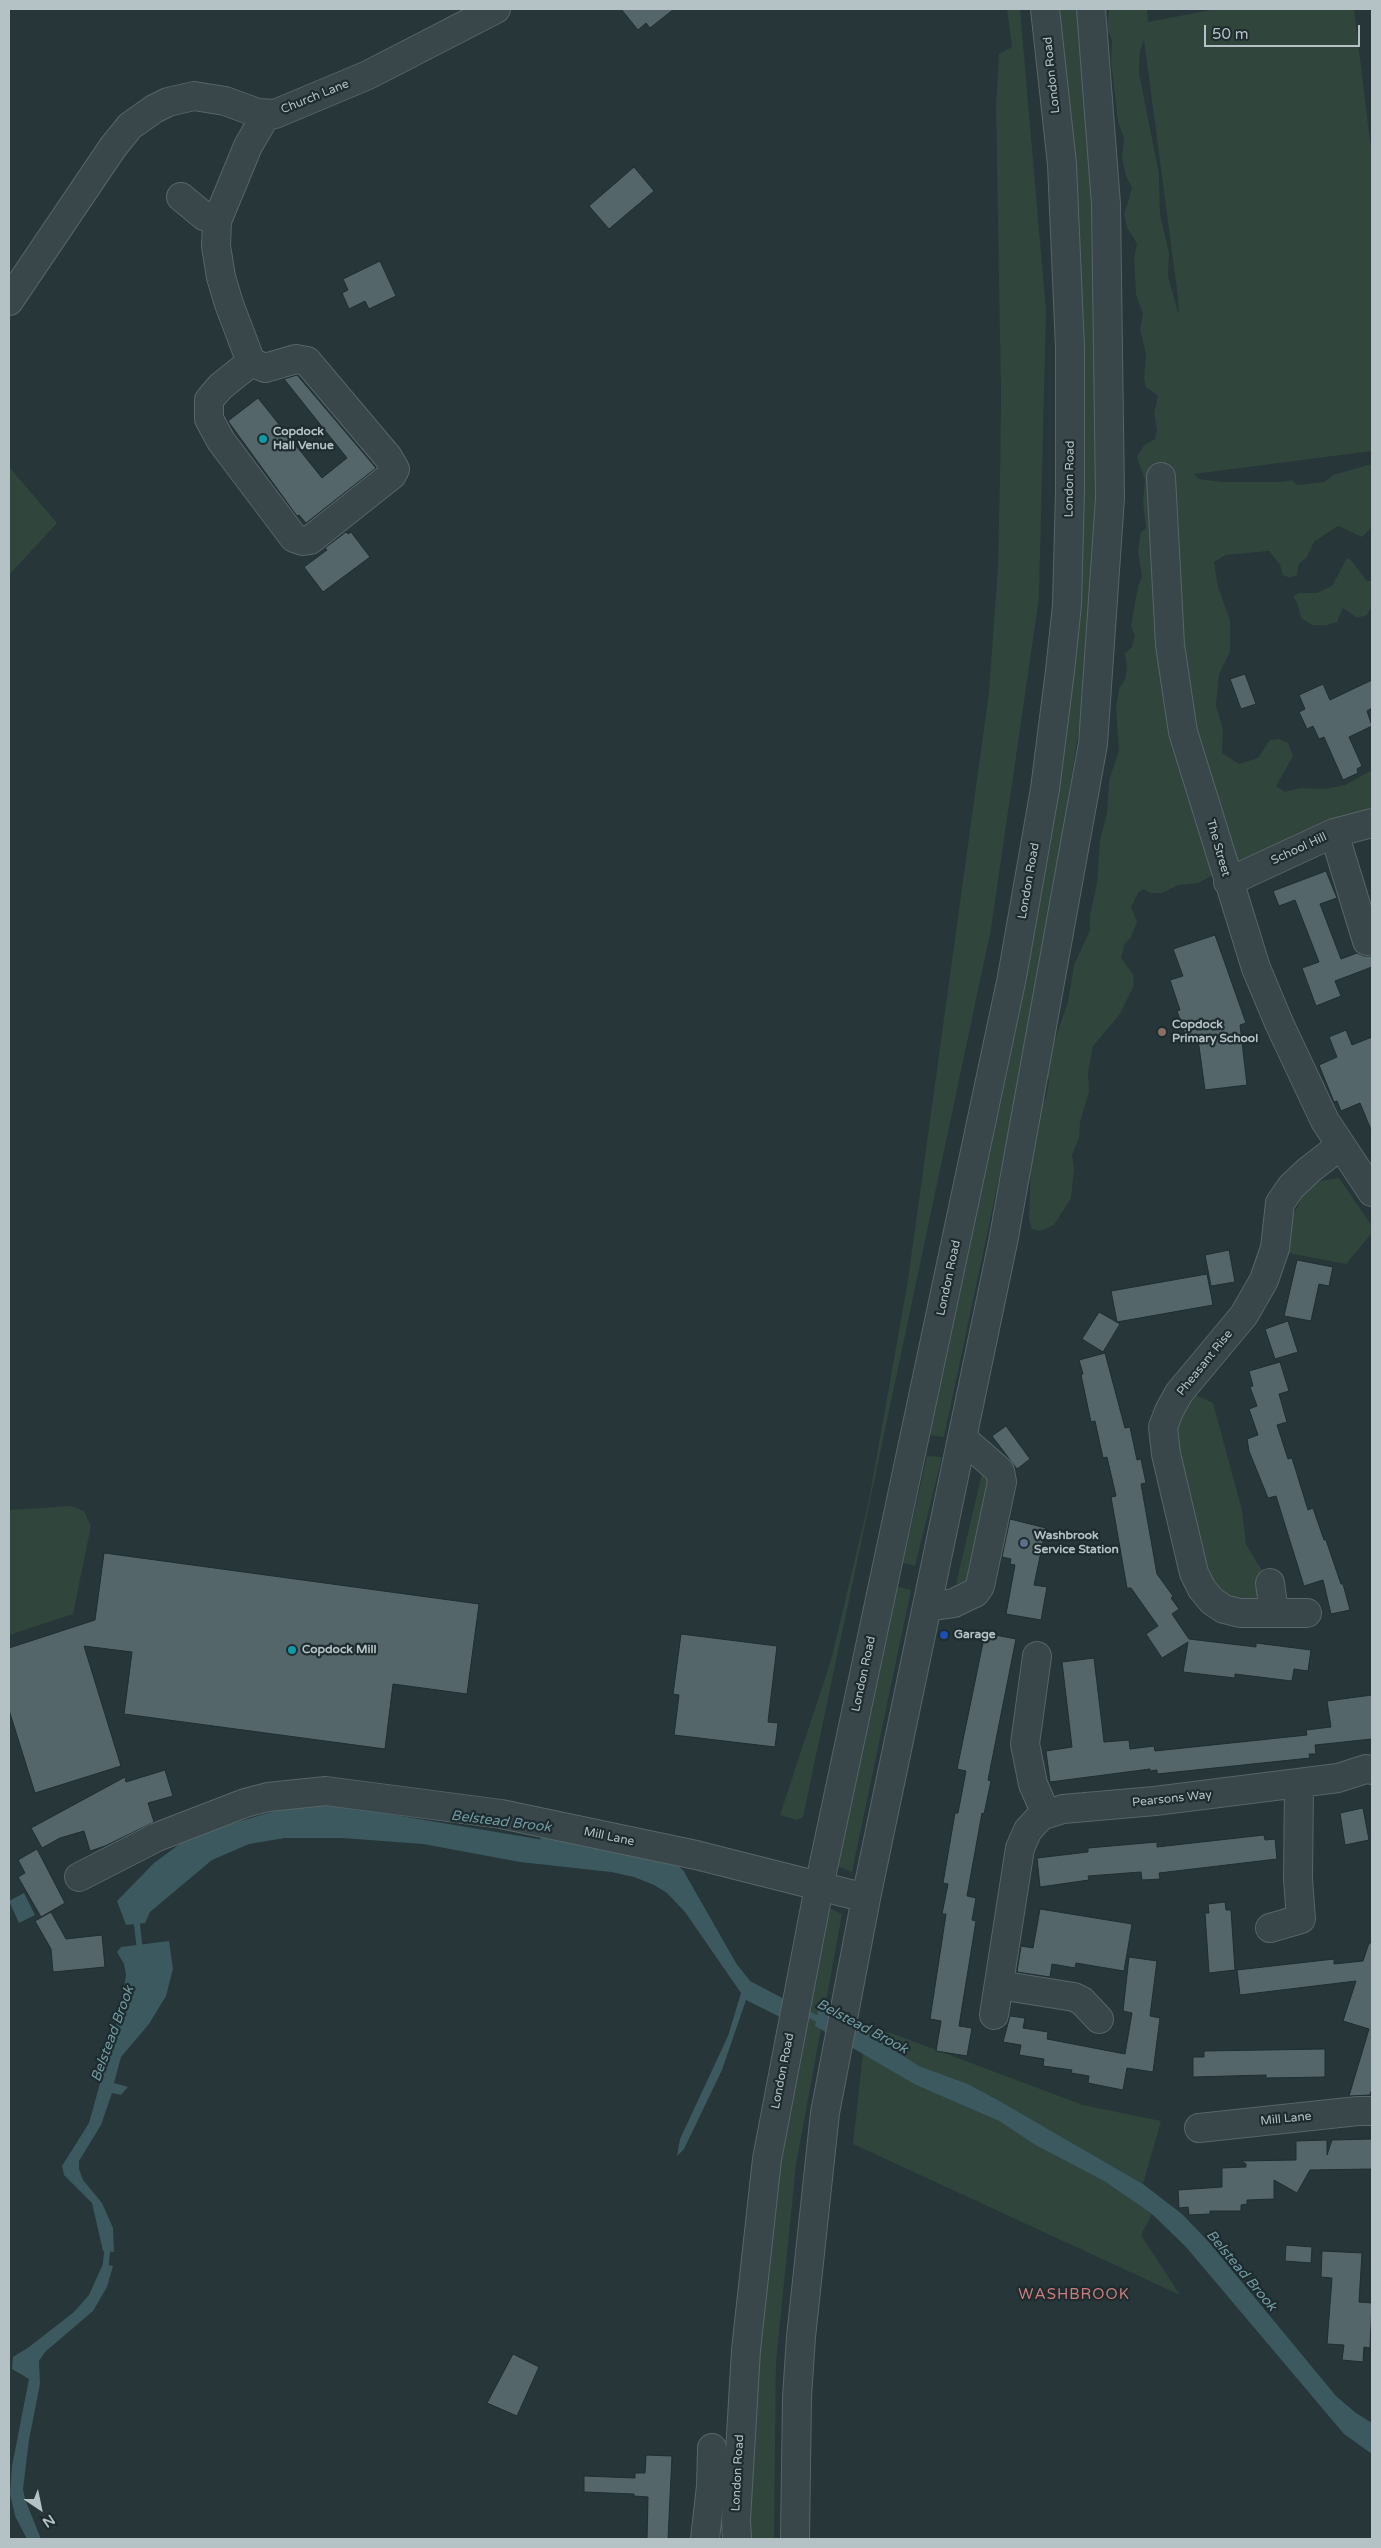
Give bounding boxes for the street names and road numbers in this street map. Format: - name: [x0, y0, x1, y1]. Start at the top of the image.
- street label: London Road: [1041, 36, 1063, 114]
- street label: Church Lane: [279, 77, 351, 117]
- street label: London Road: [1062, 440, 1078, 518]
- street label: The Street: [1203, 818, 1233, 878]
- street label: School Hill: [1269, 830, 1329, 868]
- street label: London Road: [1015, 842, 1043, 920]
- street label: London Road: [934, 1239, 964, 1317]
- street label: Pheasant Rise: [1174, 1327, 1236, 1399]
- street label: London Road: [849, 1635, 879, 1713]
- street label: Pearsons Way: [1131, 1788, 1213, 1810]
- street label: Mill Lane: [582, 1825, 636, 1849]
- street label: London Road: [769, 2032, 797, 2110]
- street label: Mill Lane: [1260, 2109, 1312, 2129]
- street label: London Road: [729, 2434, 747, 2512]

